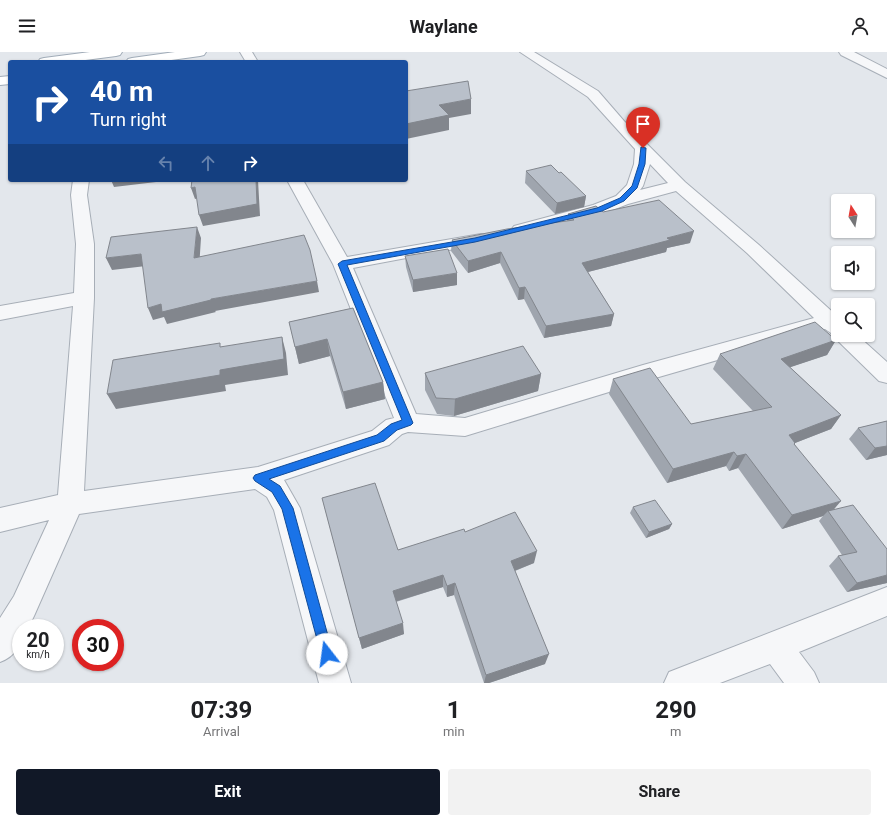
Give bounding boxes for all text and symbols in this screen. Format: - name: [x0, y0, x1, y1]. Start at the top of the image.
- icon: menu: [16, 15, 38, 37]
- icon: person: [849, 15, 871, 37]
- text: Waylane: [409, 16, 478, 37]
- text: 40 m: [90, 75, 153, 108]
- icon: right: [24, 76, 76, 128]
- pin: [626, 107, 660, 148]
- text: Turn right: [90, 109, 167, 130]
- icon: arrive: [632, 113, 654, 135]
- icon: left: [155, 152, 177, 174]
- icon: ahead: [197, 152, 219, 174]
- icon: right: [239, 152, 261, 174]
- north arrow: [831, 194, 875, 238]
- map controls: [831, 194, 875, 342]
- button: sound: [831, 246, 875, 290]
- button: search: [831, 298, 875, 342]
- speed limit sign: 30: [72, 619, 124, 671]
- text: 20: [27, 628, 49, 652]
- position arrow: [306, 633, 348, 675]
- text: km/h: [26, 649, 50, 660]
- text: 07:39: [191, 696, 252, 724]
- text: 1: [447, 696, 461, 724]
- text: 290: [655, 696, 696, 724]
- text: Arrival: [203, 724, 240, 739]
- text: min: [443, 724, 465, 739]
- text: m: [670, 724, 682, 739]
- button: Exit: [16, 769, 440, 815]
- button: Share: [448, 769, 871, 815]

